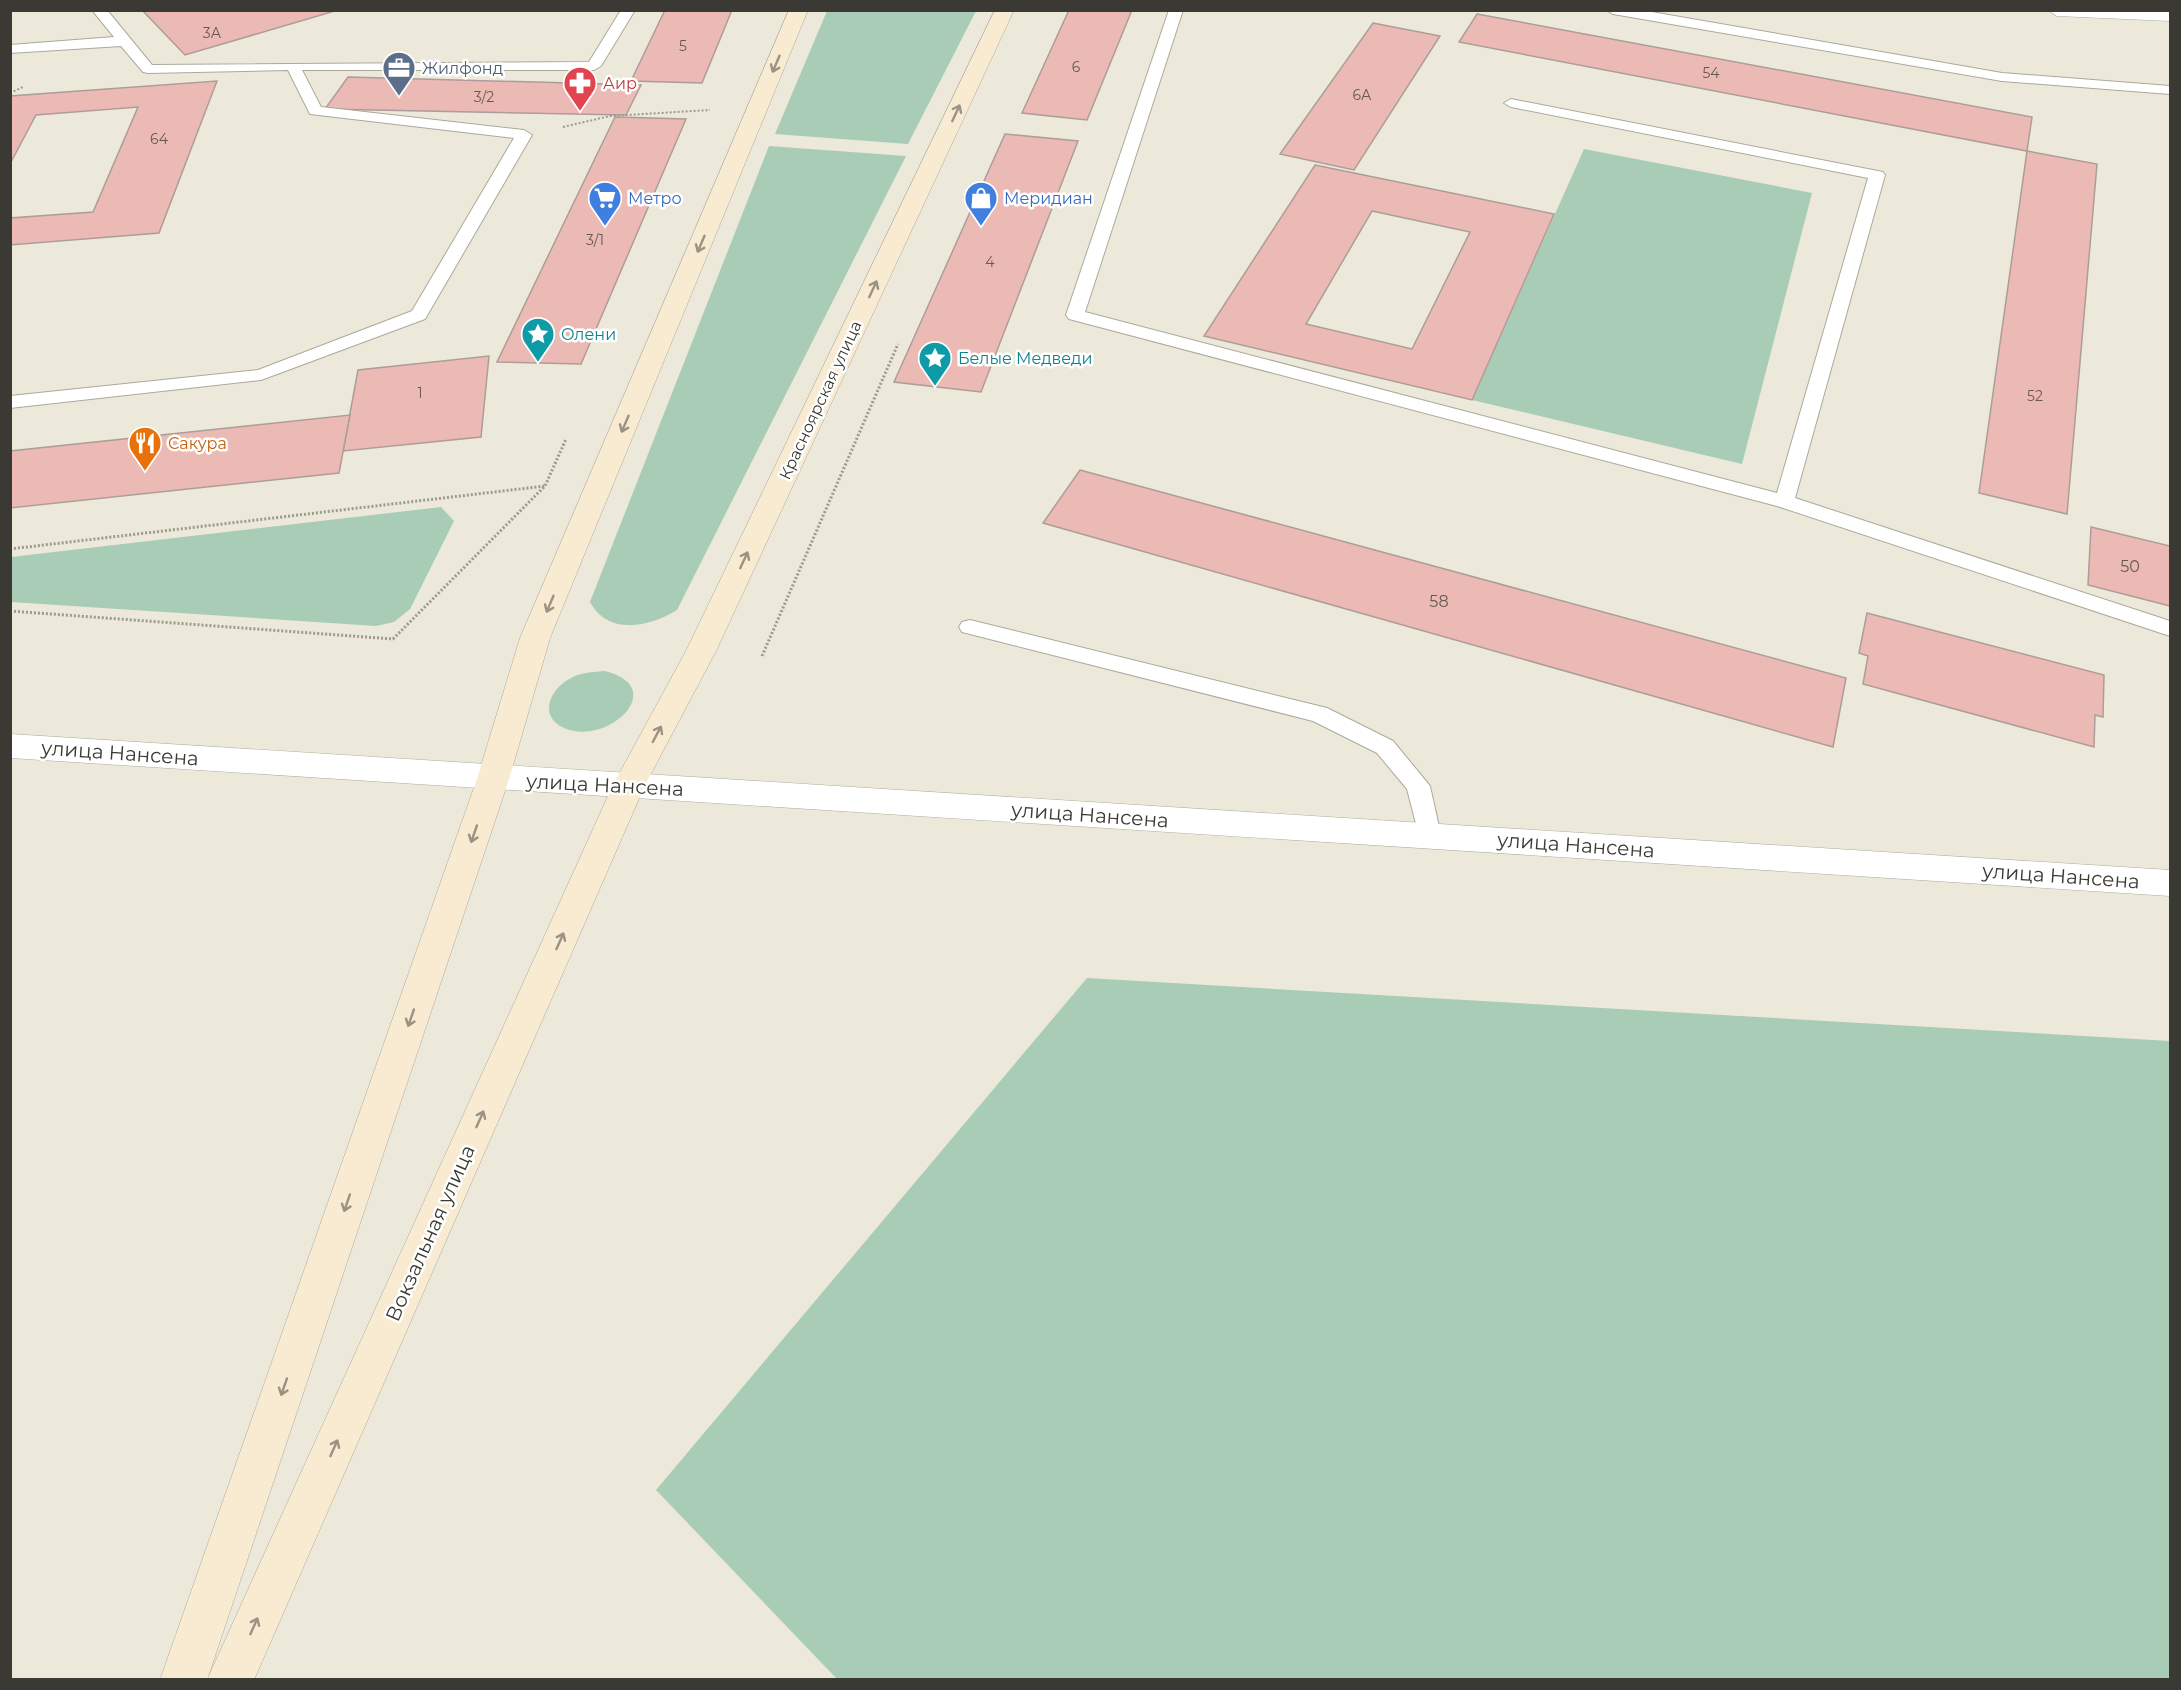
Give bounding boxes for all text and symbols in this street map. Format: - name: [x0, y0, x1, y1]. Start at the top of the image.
- house number: 3А: [203, 24, 222, 42]
- house number: 5: [679, 37, 687, 55]
- office icon: Жилфонд: [381, 50, 417, 97]
- one-way arrow: [770, 55, 781, 73]
- house number: 6: [1072, 58, 1081, 76]
- place label: Жилфонд: [422, 59, 503, 78]
- house number: 54: [1702, 64, 1720, 82]
- pharmacy icon: Аир: [562, 65, 598, 112]
- place label: Аир: [603, 74, 637, 93]
- house number: 6А: [1352, 86, 1372, 104]
- house number: 3/2: [474, 88, 494, 106]
- one-way arrow: [951, 104, 963, 122]
- house number: 64: [150, 130, 169, 148]
- supermarket icon: Метро: [587, 180, 623, 227]
- shop icon: Меридиан: [963, 180, 999, 227]
- place label: Метро: [628, 189, 682, 208]
- place label: Меридиан: [1004, 189, 1093, 208]
- house number: 3/1: [586, 231, 604, 249]
- one-way arrow: [695, 235, 706, 253]
- house number: 4: [985, 253, 995, 271]
- one-way arrow: [868, 280, 880, 298]
- place icon: Олени: [520, 316, 556, 363]
- street label: Красноярская улица: [775, 318, 866, 483]
- place label: Олени: [561, 325, 616, 344]
- place icon: Белые Медведи: [917, 340, 953, 387]
- place label: Белые Медведи: [958, 349, 1092, 368]
- house number: 1: [417, 384, 423, 402]
- house number: 52: [2027, 387, 2043, 405]
- one-way arrow: [619, 414, 630, 433]
- restaurant icon: Сакура: [127, 425, 163, 472]
- place label: Сакура: [168, 434, 227, 453]
- one-way arrow: [739, 551, 751, 569]
- house number: 50: [2120, 557, 2140, 576]
- house number: 58: [1429, 592, 1449, 611]
- one-way arrow: [543, 594, 555, 612]
- one-way arrow: [651, 726, 663, 743]
- street label: улица Нансена: [39, 735, 200, 770]
- street label: улица Нансена: [525, 769, 684, 801]
- street label: улица Нансена: [1009, 797, 1170, 832]
- one-way arrow: [468, 824, 479, 843]
- street label: улица Нансена: [1495, 827, 1656, 862]
- street label: улица Нансена: [1980, 858, 2141, 893]
- one-way arrow: [554, 932, 566, 950]
- one-way arrow: [404, 1008, 415, 1027]
- one-way arrow: [476, 1110, 487, 1128]
- street label: Вокзальная улица: [380, 1141, 480, 1325]
- one-way arrow: [341, 1193, 352, 1212]
- one-way arrow: [278, 1377, 289, 1396]
- one-way arrow: [329, 1439, 340, 1457]
- one-way arrow: [249, 1617, 260, 1636]

